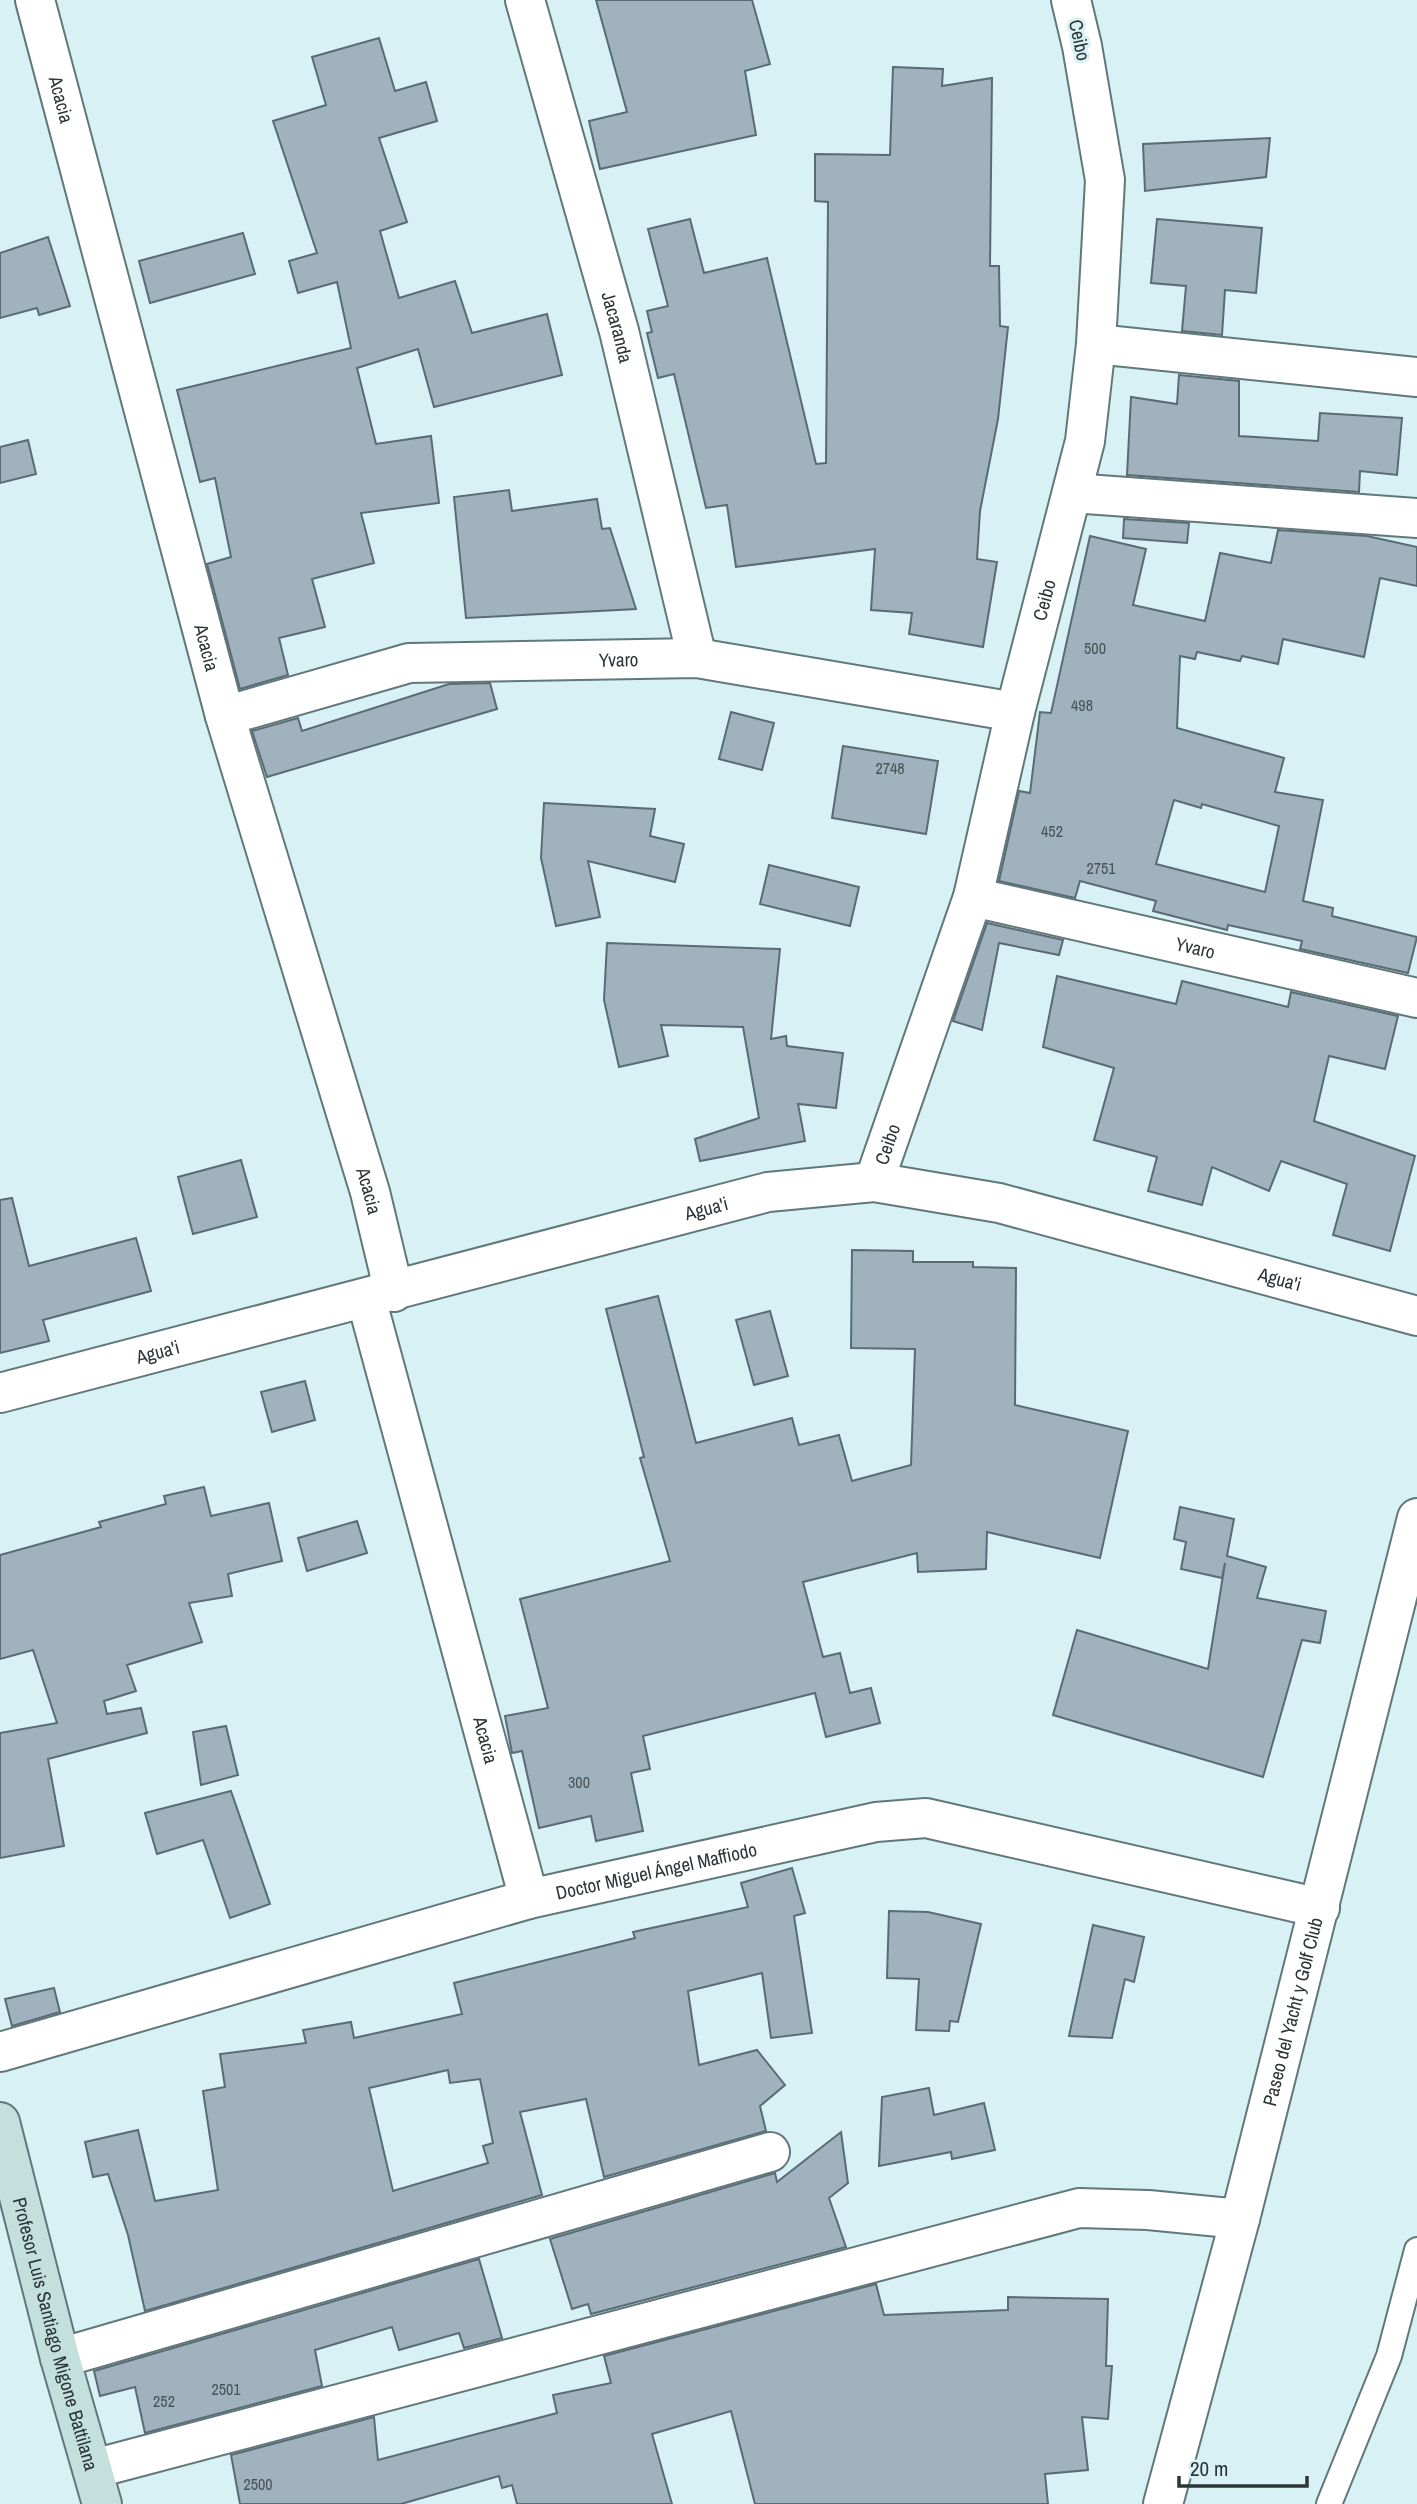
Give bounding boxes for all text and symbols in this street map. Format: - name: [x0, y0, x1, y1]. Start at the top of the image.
- street label: Ceibo: [1063, 17, 1097, 63]
- street label: Acacia: [42, 72, 80, 126]
- street label: Jacaranda: [595, 288, 639, 366]
- street label: Ceibo: [1026, 577, 1062, 623]
- street label: Acacia: [188, 620, 226, 674]
- house number: 500: [1084, 637, 1106, 659]
- street label: Yvaro: [598, 646, 639, 673]
- house number: 498: [1071, 694, 1093, 716]
- house number: 2748: [875, 757, 905, 779]
- house number: 452: [1041, 820, 1063, 842]
- house number: 2751: [1086, 857, 1116, 879]
- street label: Yvaro: [1173, 930, 1218, 965]
- street label: Ceibo: [868, 1120, 906, 1168]
- street label: Acacia: [350, 1163, 388, 1217]
- street label: Agua'i: [681, 1190, 731, 1227]
- street label: Agua'i: [1254, 1260, 1304, 1297]
- street label: Agua'i: [132, 1334, 182, 1370]
- street label: Acacia: [467, 1713, 505, 1767]
- house number: 300: [568, 1771, 590, 1793]
- street label: Doctor Miguel Ángel Maffiodo: [553, 1836, 759, 1906]
- street label: Paseo del Yacht y Golf Club: [1256, 1915, 1329, 2109]
- street label: Profesor Luis Santiago Migone Battilana: [7, 2194, 105, 2474]
- house number: 2501: [211, 2378, 241, 2400]
- house number: 252: [153, 2390, 175, 2412]
- scale bar: [1179, 2444, 1307, 2488]
- text: 20 m: [1190, 2454, 1228, 2483]
- house number: 2500: [243, 2473, 273, 2495]

